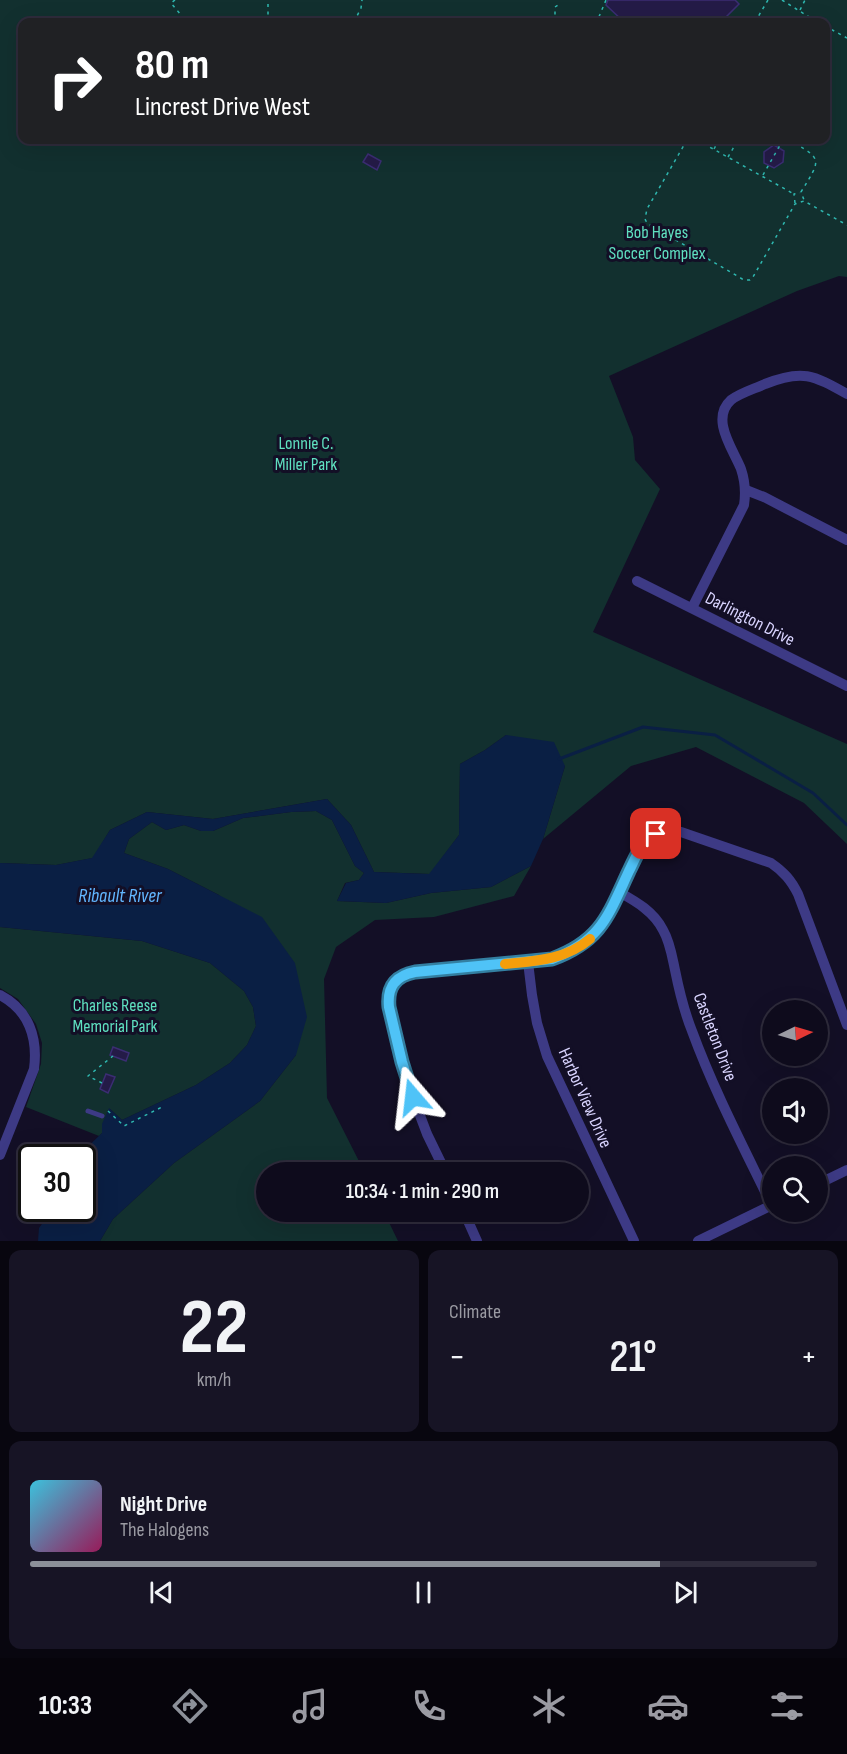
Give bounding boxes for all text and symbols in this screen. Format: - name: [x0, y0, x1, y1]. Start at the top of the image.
- text: 80 m: [135, 40, 209, 91]
- icon: right: [36, 42, 114, 120]
- text: Lincrest Drive West: [135, 91, 310, 123]
- park label: Bob Hayes Soccer Complex: [609, 222, 706, 264]
- park label: Lonnie C. Miller Park: [275, 433, 337, 475]
- street label: Darlington Drive: [702, 588, 798, 650]
- pin: [630, 808, 681, 859]
- icon: arrive: [639, 817, 672, 850]
- water label: Ribault River: [78, 884, 163, 908]
- street label: Castleton Drive: [689, 990, 741, 1084]
- park label: Charles Reese Memorial Park: [73, 995, 158, 1037]
- north arrow: [762, 1000, 828, 1066]
- map controls: [762, 1000, 828, 1222]
- street label: Harbor View Drive: [554, 1045, 616, 1151]
- position arrow: [381, 1065, 445, 1129]
- button: sound: [762, 1078, 828, 1144]
- speed limit sign: 30: [18, 1144, 96, 1222]
- button: search: [762, 1156, 828, 1222]
- text: 10:34 · 1 min · 290 m: [346, 1178, 499, 1205]
- text: 22: [180, 1282, 248, 1375]
- text: Climate: [449, 1300, 501, 1324]
- text: 21°: [609, 1330, 657, 1385]
- text: −: [449, 1337, 465, 1377]
- text: +: [801, 1337, 817, 1377]
- text: km/h: [197, 1368, 231, 1392]
- text: Night Drive: [120, 1491, 207, 1518]
- text: The Halogens: [120, 1518, 209, 1542]
- icon: previous: [145, 1576, 178, 1609]
- icon: pause: [407, 1576, 440, 1609]
- icon: next: [669, 1576, 702, 1609]
- icon: directions: [169, 1685, 211, 1727]
- icon: music: [289, 1685, 331, 1727]
- icon: phone: [408, 1685, 450, 1727]
- icon: climate: [528, 1685, 570, 1727]
- icon: car: [647, 1685, 689, 1727]
- icon: filters: [766, 1685, 808, 1727]
- text: 10:33: [39, 1690, 92, 1722]

